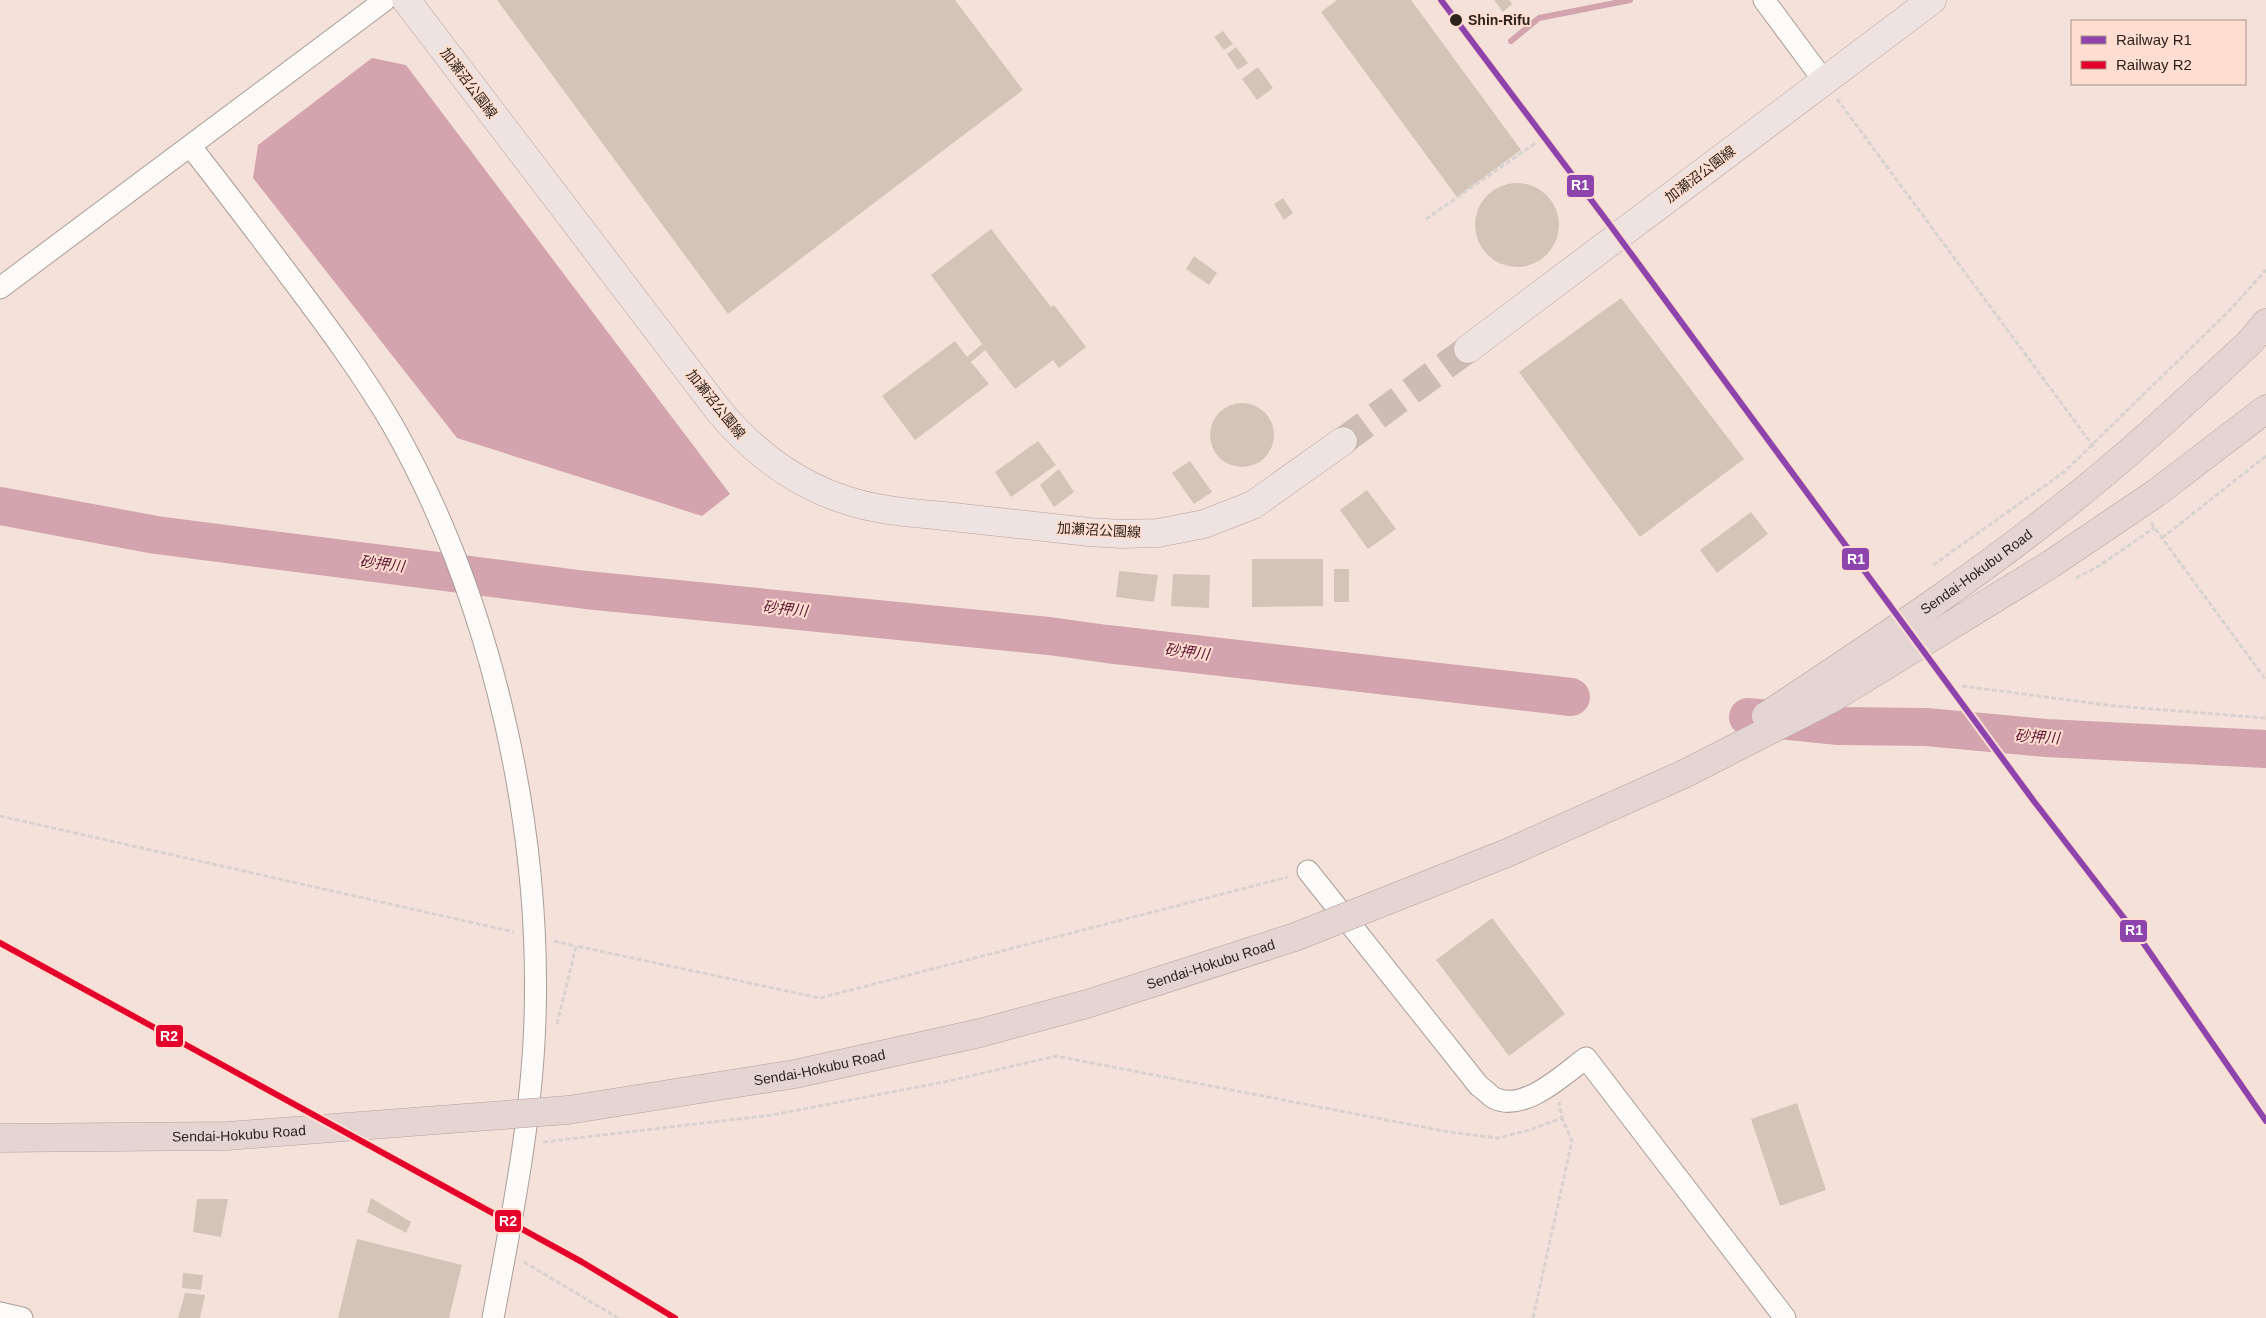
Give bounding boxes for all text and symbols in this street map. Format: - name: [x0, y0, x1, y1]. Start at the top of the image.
- marker: Shin-Rifu: [1448, 12, 1464, 28]
- place label: Shin-Rifu: [1468, 12, 1530, 28]
- legend: [2071, 20, 2246, 85]
- text: Railway R1: [2116, 31, 2192, 48]
- street label: 加瀬沼公園線: [437, 45, 501, 121]
- text: Railway R2: [2116, 56, 2192, 73]
- street label: 加瀬沼公園線: [1662, 142, 1738, 206]
- line badge: R1: [1566, 174, 1595, 198]
- text: R1: [1571, 177, 1589, 193]
- street label: 加瀬沼公園線: [683, 366, 749, 442]
- street label: 加瀬沼公園線: [1057, 520, 1141, 540]
- street label: Sendai-Hokubu Road: [1917, 526, 2035, 618]
- line badge: R1: [1841, 547, 1870, 571]
- text: R1: [1847, 551, 1865, 567]
- water label: 砂押川: [359, 552, 407, 575]
- water label: 砂押川: [762, 598, 810, 620]
- water label: 砂押川: [1164, 640, 1212, 663]
- water label: 砂押川: [2014, 726, 2062, 747]
- line badge: R1: [2119, 919, 2148, 943]
- text: R1: [2125, 922, 2143, 938]
- street label: Sendai-Hokubu Road: [1144, 936, 1277, 992]
- line badge: R2: [155, 1024, 184, 1048]
- text: R2: [160, 1028, 178, 1044]
- street label: Sendai-Hokubu Road: [752, 1046, 887, 1088]
- street label: Sendai-Hokubu Road: [172, 1122, 306, 1144]
- line badge: R2: [494, 1209, 522, 1233]
- text: R2: [499, 1213, 517, 1229]

